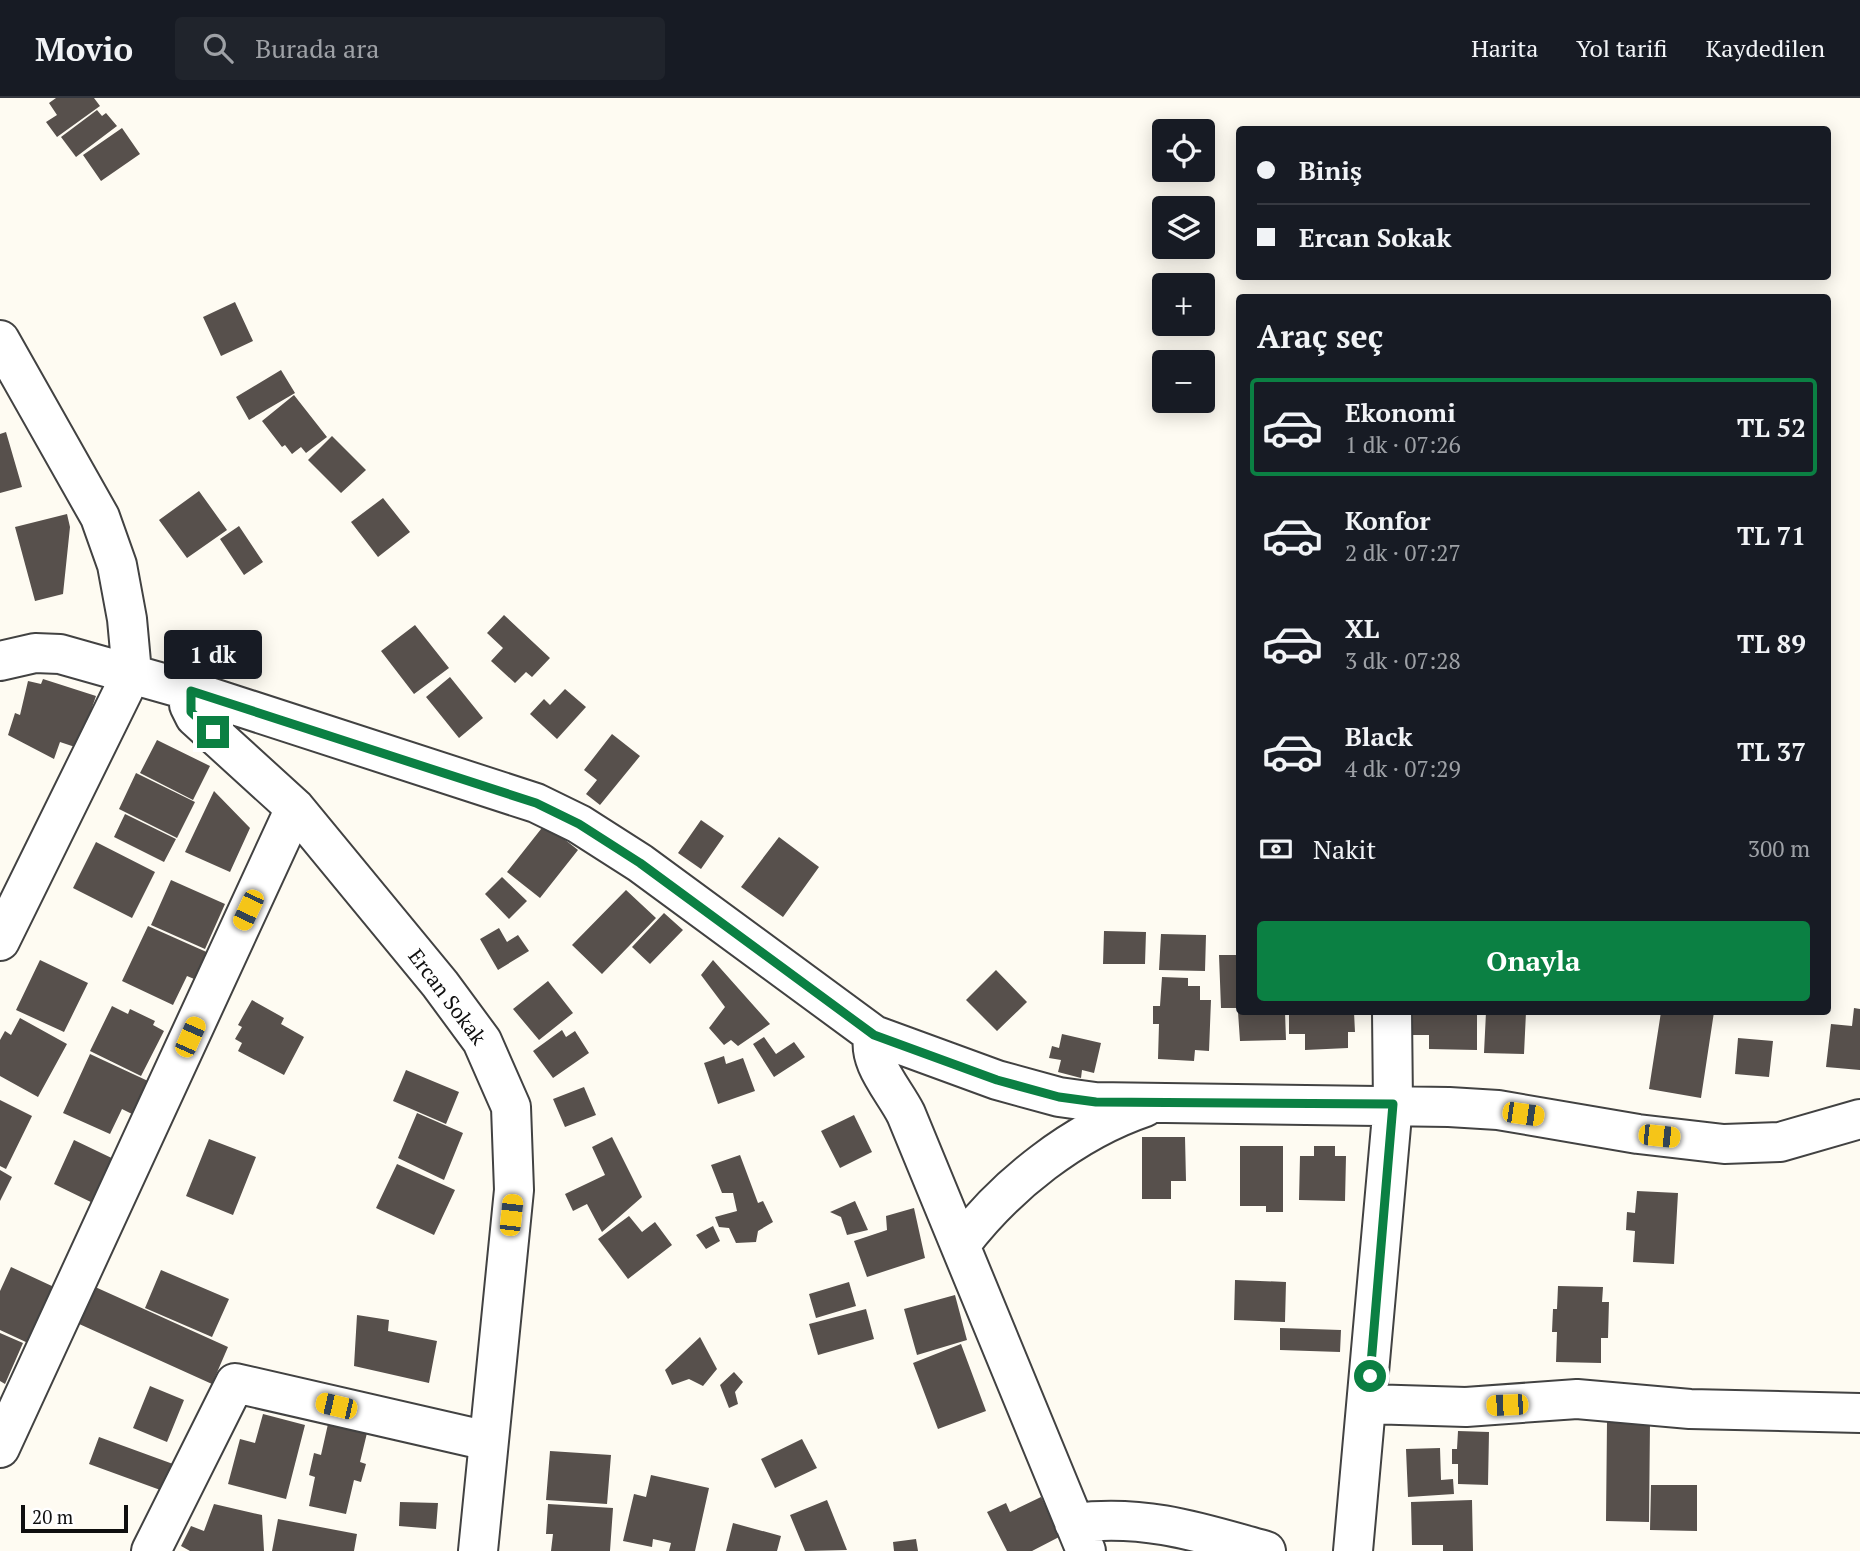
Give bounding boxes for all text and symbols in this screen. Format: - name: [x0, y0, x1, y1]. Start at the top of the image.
- search box: [175, 17, 665, 80]
- text: Movio: [35, 27, 133, 70]
- icon: search: [199, 29, 237, 67]
- text: Burada ara: [255, 31, 379, 65]
- text: Harita: [1471, 32, 1538, 64]
- text: Yol tarifi: [1576, 32, 1668, 64]
- text: Kaydedilen: [1706, 32, 1825, 64]
- map controls: [1152, 119, 1215, 413]
- button: locate: [1152, 119, 1215, 182]
- text: Biniş: [1299, 153, 1362, 187]
- button: layers: [1152, 196, 1215, 259]
- text: Ercan Sokak: [1299, 220, 1452, 254]
- button: +: [1152, 273, 1215, 336]
- text: Araç seç: [1257, 315, 1383, 357]
- button: −: [1152, 350, 1215, 413]
- text: Ekonomi: [1345, 395, 1456, 429]
- icon: car: [1261, 396, 1324, 459]
- text: TL 52: [1737, 410, 1806, 444]
- text: 1 dk · 07:26: [1345, 429, 1461, 460]
- text: Konfor: [1345, 503, 1430, 537]
- icon: car: [1261, 504, 1324, 567]
- text: TL 71: [1737, 518, 1806, 552]
- text: 2 dk · 07:27: [1345, 537, 1461, 568]
- text: XL: [1345, 611, 1379, 645]
- icon: car: [1261, 612, 1324, 675]
- text: TL 89: [1737, 626, 1806, 660]
- callout: 1 dk: [164, 630, 262, 680]
- text: 1 dk: [190, 639, 236, 670]
- text: 3 dk · 07:28: [1345, 645, 1461, 676]
- route end: [197, 716, 229, 748]
- text: Black: [1345, 719, 1413, 753]
- icon: car: [1261, 720, 1324, 783]
- text: TL 37: [1737, 734, 1806, 768]
- text: 4 dk · 07:29: [1345, 753, 1461, 784]
- icon: cash: [1257, 830, 1295, 868]
- text: Nakit: [1313, 832, 1376, 866]
- text: 300 m: [1748, 833, 1810, 864]
- car: [230, 887, 267, 933]
- button: Onayla: [1257, 921, 1810, 1001]
- street label: Ercan Sokak: [402, 943, 493, 1050]
- car: [172, 1014, 209, 1060]
- car: [1501, 1101, 1546, 1127]
- car: [1638, 1123, 1681, 1149]
- car: [499, 1193, 524, 1237]
- route start: [1354, 1360, 1386, 1392]
- car: [314, 1391, 359, 1421]
- car: [1486, 1394, 1529, 1416]
- scale bar: [21, 1502, 128, 1534]
- text: 20 m: [32, 1504, 73, 1529]

